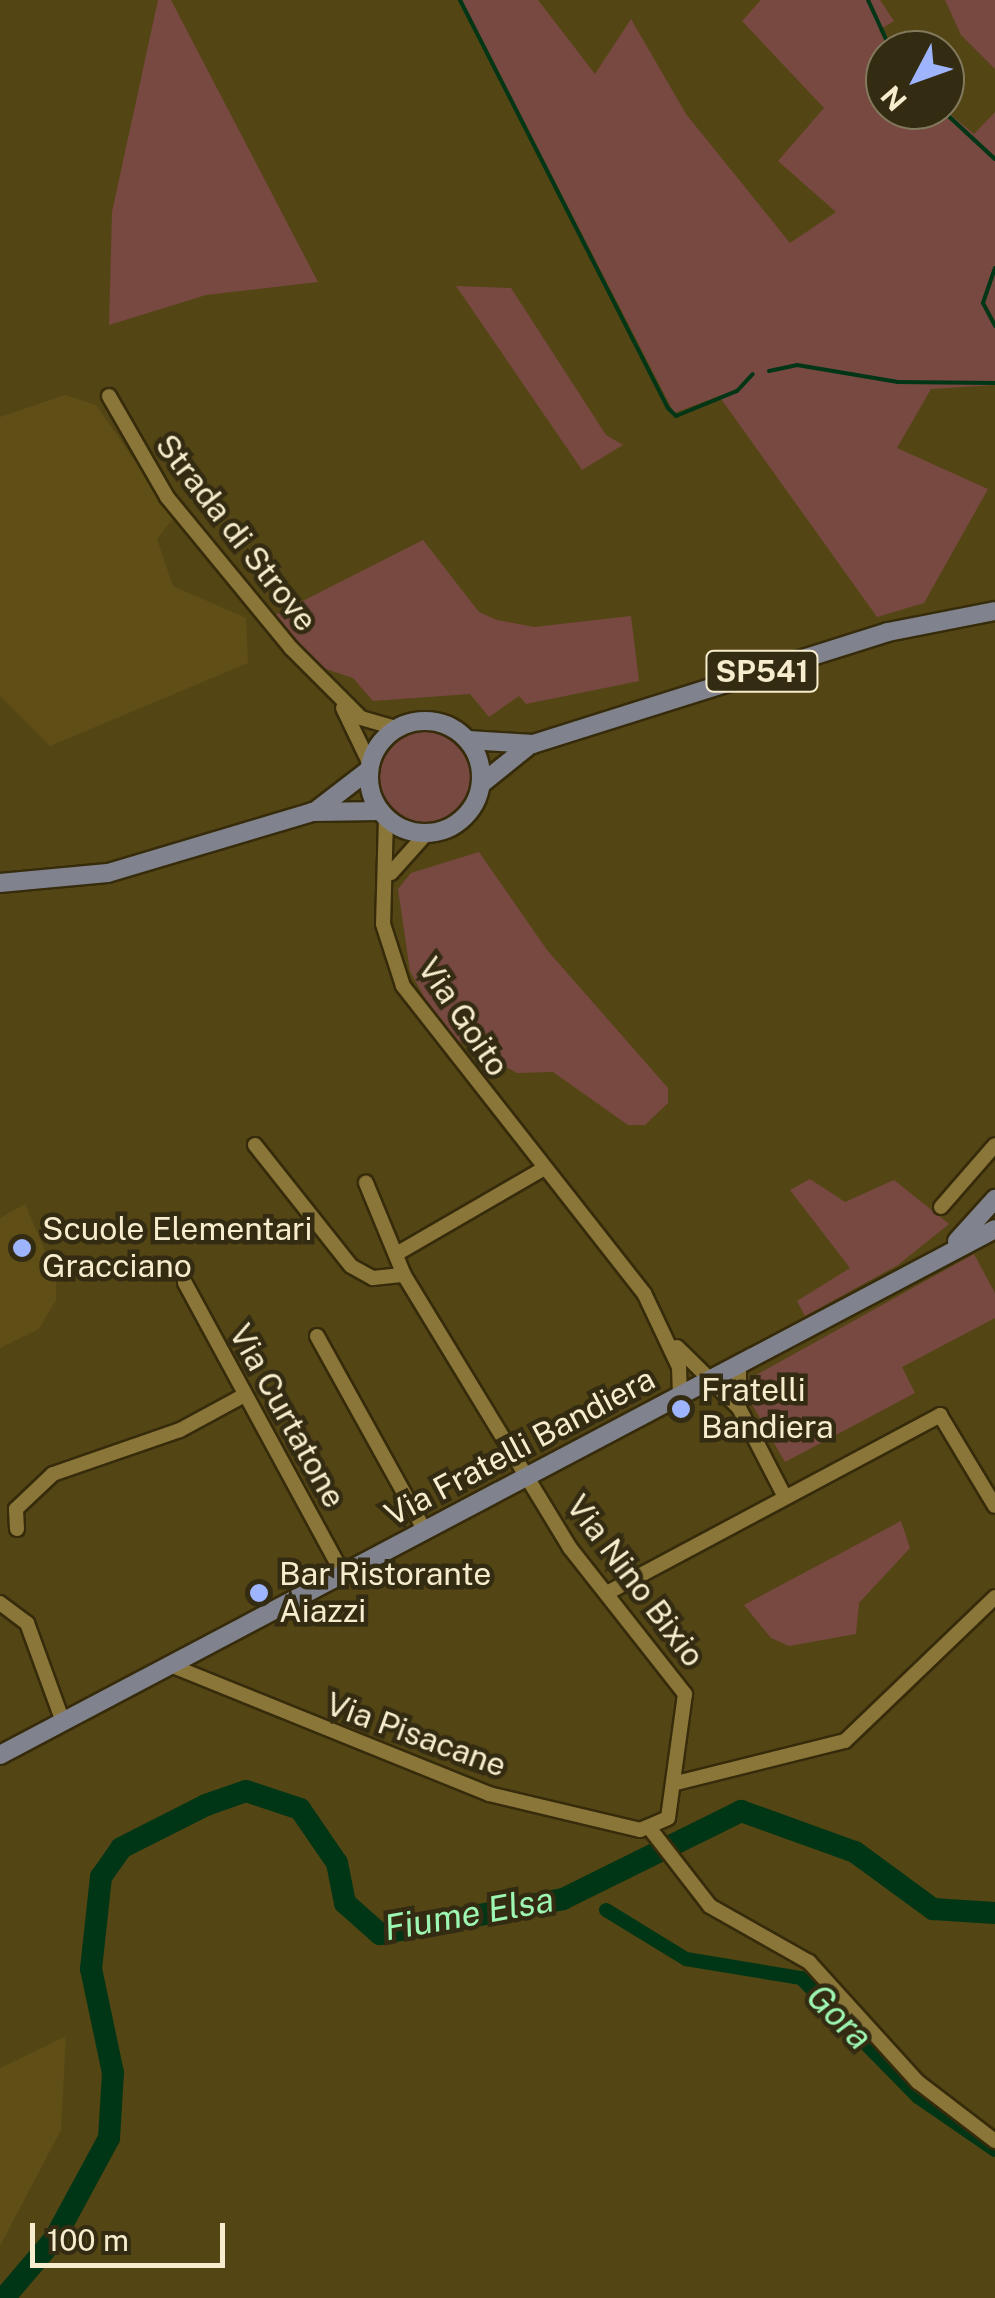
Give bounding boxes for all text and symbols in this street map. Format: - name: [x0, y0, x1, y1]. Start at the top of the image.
- north arrow: [865, 30, 965, 130]
- text: N: [874, 80, 913, 118]
- street label: Strada di Strove: [147, 427, 325, 639]
- road number: SP541: [704, 646, 820, 696]
- street label: Via Goito: [409, 951, 517, 1083]
- place label: Scuole Elementari Gracciano: [42, 1211, 313, 1286]
- marker: Scuole Elementari Gracciano: [11, 1237, 33, 1259]
- street label: Via Curtatone: [221, 1318, 353, 1514]
- street label: Via Fratelli Bandiera: [379, 1360, 661, 1534]
- place label: Fratelli Bandiera: [701, 1372, 834, 1447]
- marker: Fratelli Bandiera: [670, 1398, 692, 1420]
- street label: Via Nino Bixio: [558, 1488, 712, 1674]
- place label: Bar Ristorante Aiazzi: [279, 1556, 491, 1631]
- marker: Bar Ristorante Aiazzi: [248, 1582, 270, 1604]
- street label: Via Pisacane: [321, 1685, 511, 1785]
- water label: Fiume Elsa: [381, 1878, 557, 1950]
- water label: Gora: [798, 1976, 880, 2058]
- scale bar: [35, 2203, 230, 2265]
- text: 100 m: [47, 2222, 129, 2258]

